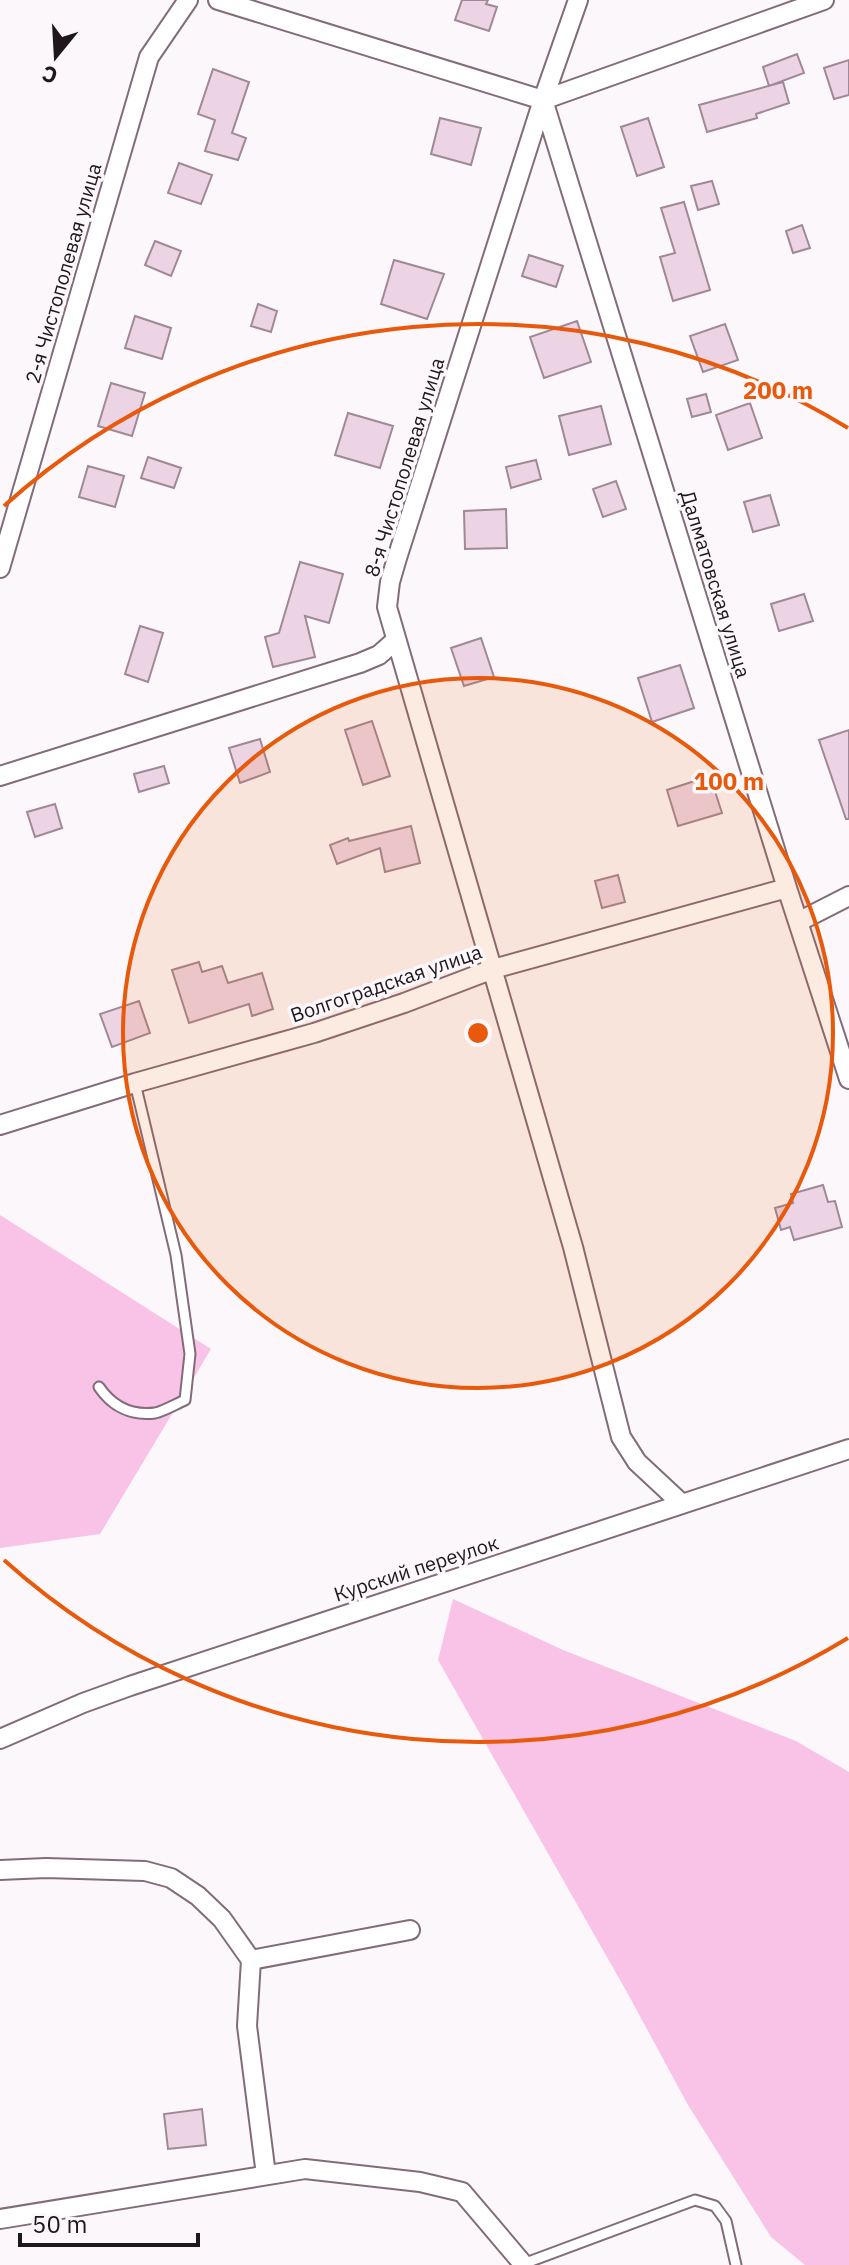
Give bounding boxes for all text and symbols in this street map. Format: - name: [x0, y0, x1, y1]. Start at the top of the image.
- north arrow: [16, 16, 96, 96]
- text: С: [38, 59, 61, 92]
- street label: 2-я Чистополевая улица: [19, 159, 107, 386]
- street label: 8-я Чистополевая улица: [358, 354, 450, 580]
- text: 200 m: [743, 374, 813, 406]
- street label: Далматовская улица: [675, 487, 757, 681]
- text: 100 m: [694, 765, 764, 797]
- street label: Волгоградская улица: [287, 937, 486, 1028]
- centre of rings: [464, 1019, 492, 1047]
- street label: Курский переулок: [330, 1529, 502, 1607]
- scale bar: [20, 2197, 198, 2247]
- text: 50 m: [32, 2208, 87, 2240]

